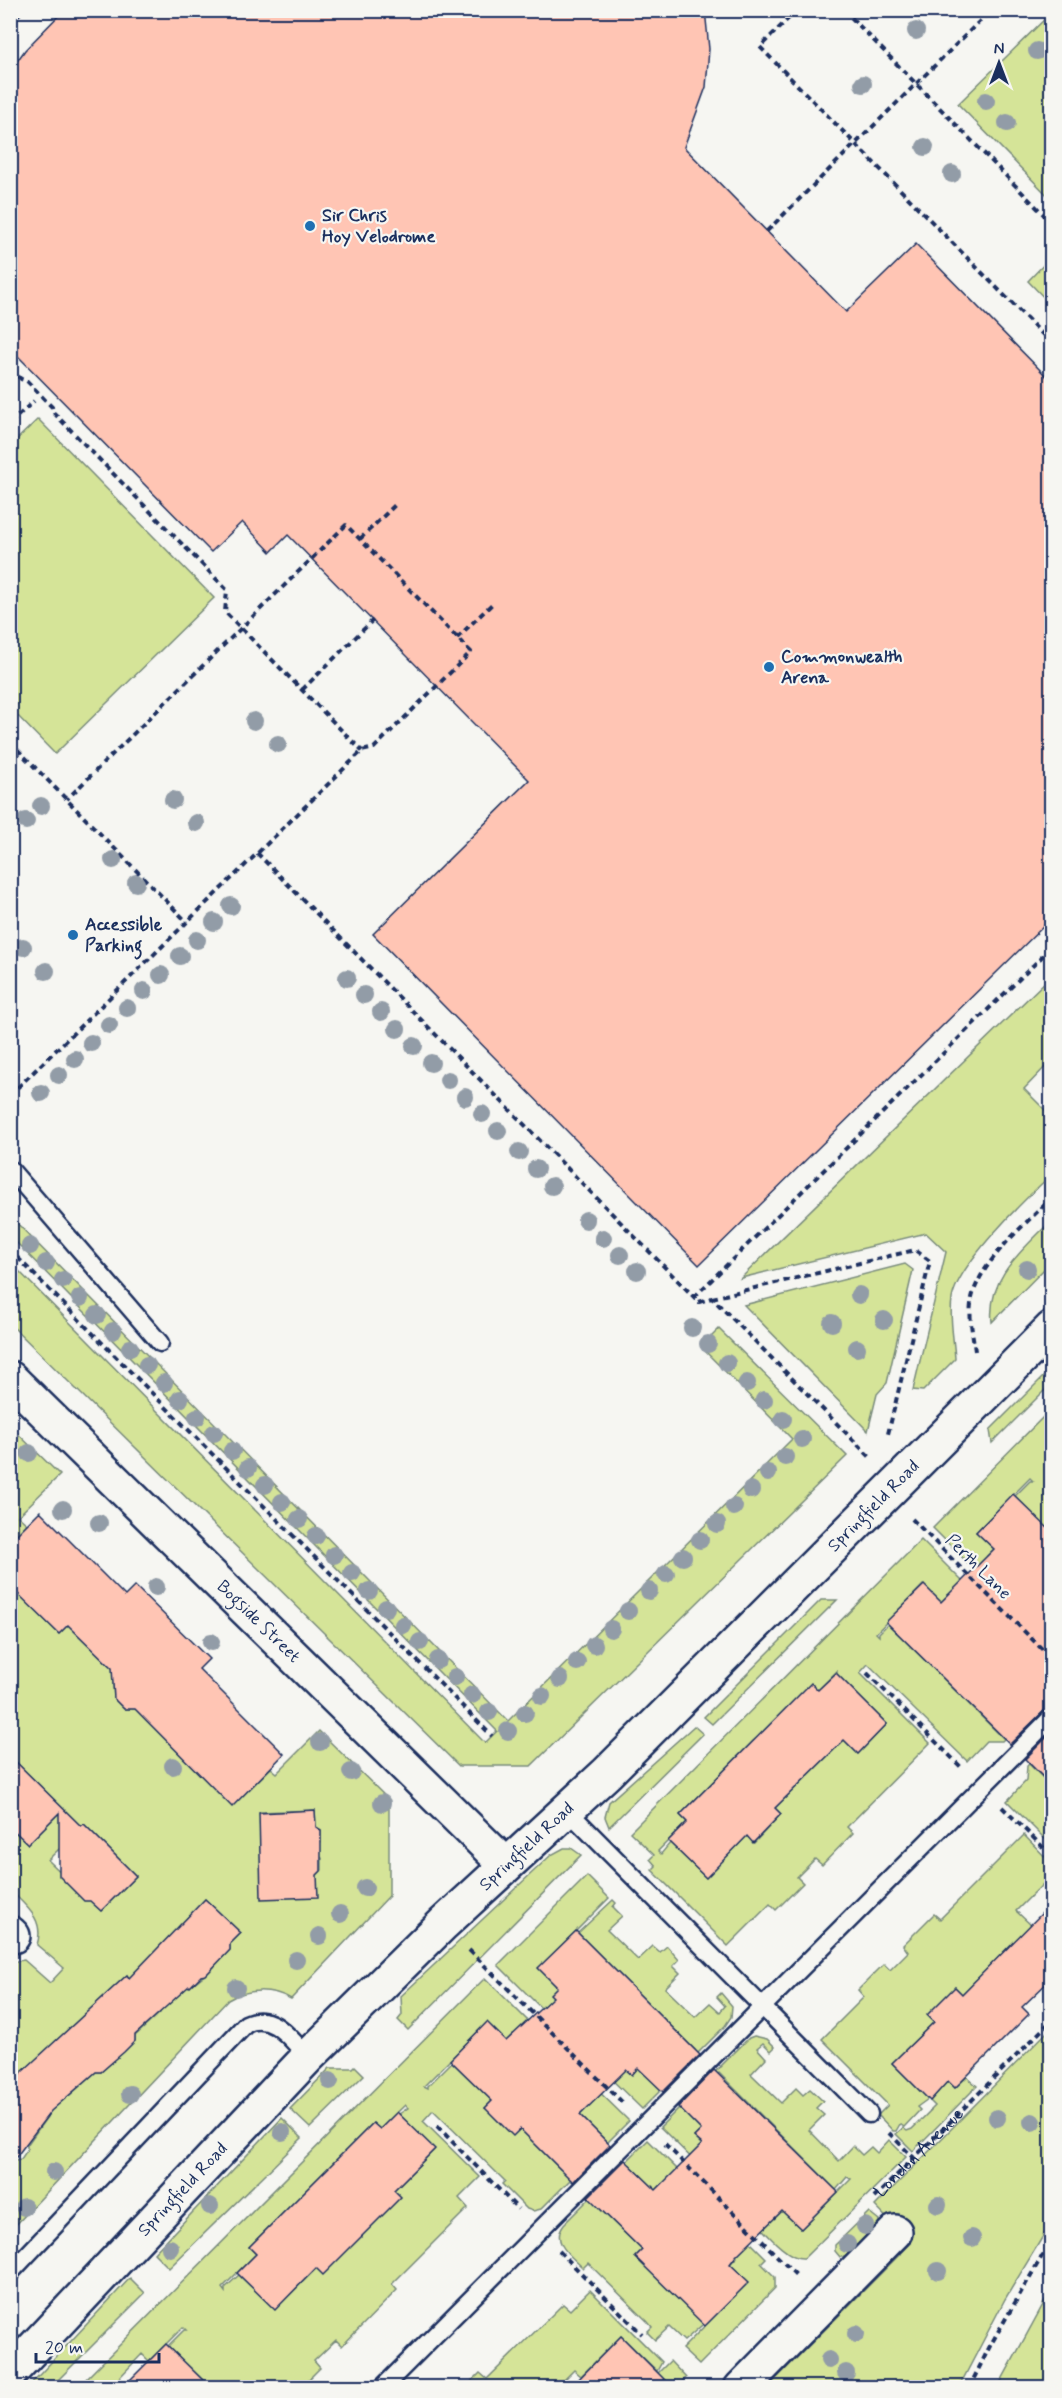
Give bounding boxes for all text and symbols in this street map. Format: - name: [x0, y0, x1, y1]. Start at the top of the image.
- north arrow: [969, 33, 1029, 93]
- text: N: [994, 39, 1004, 60]
- place label: Sir Chris Hoy Velodrome: [322, 204, 435, 249]
- marker: Sir Chris Hoy Velodrome: [303, 219, 317, 233]
- place label: Commonwealth Arena: [781, 645, 902, 690]
- marker: Commonwealth Arena: [762, 660, 776, 674]
- place label: Accessible Parking: [85, 913, 163, 960]
- marker: Accessible Parking: [66, 928, 80, 942]
- street label: Springfield Road: [822, 1455, 925, 1558]
- street label: Perth Lane: [940, 1529, 1016, 1605]
- street label: Bogside Street: [211, 1575, 306, 1669]
- street label: Springfield Road: [474, 1797, 580, 1897]
- street label: London Avenue: [869, 2102, 970, 2203]
- street label: Springfield Road: [133, 2137, 233, 2242]
- scale bar: [36, 2326, 159, 2364]
- text: 20 m: [45, 2336, 83, 2360]

